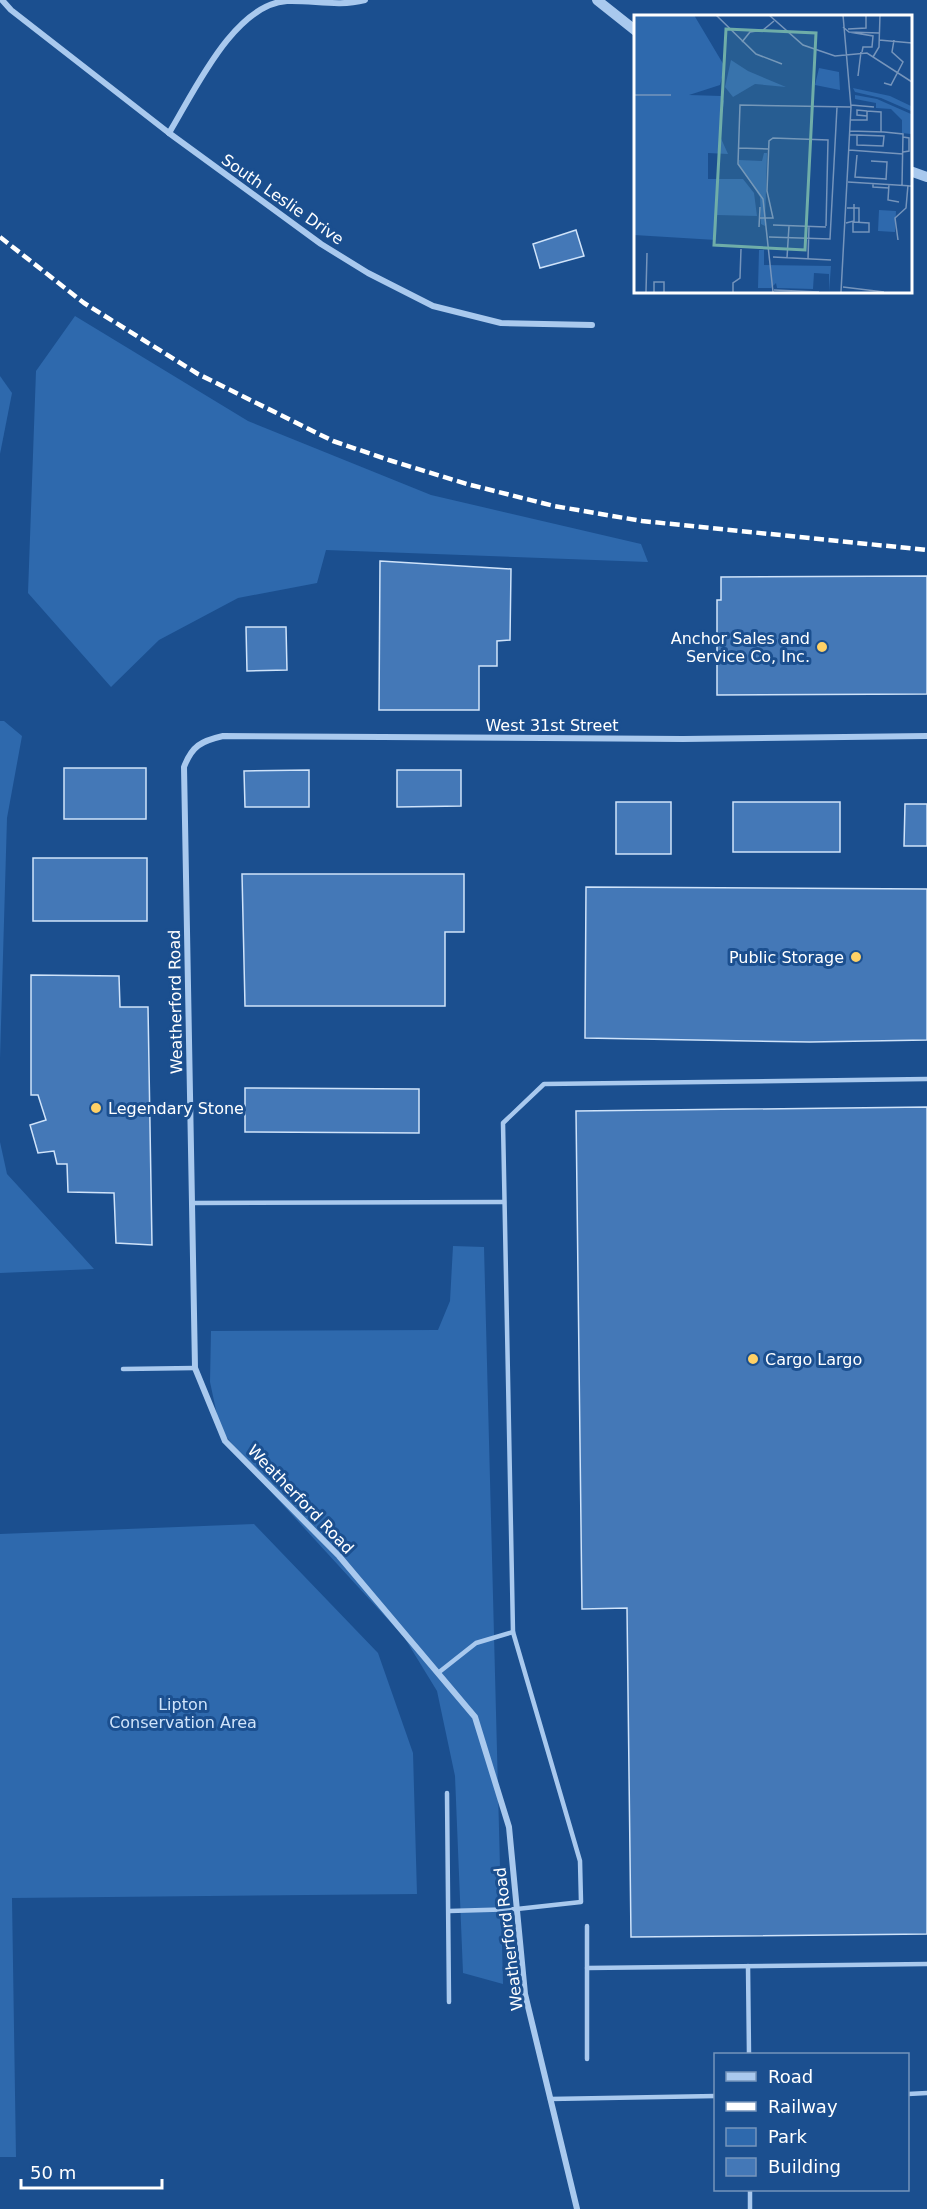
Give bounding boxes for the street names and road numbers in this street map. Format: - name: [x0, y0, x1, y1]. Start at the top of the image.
- street label: South Leslie Drive: [218, 150, 347, 249]
- street label: West 31st Street: [485, 716, 619, 735]
- street label: Weatherford Road: [165, 930, 186, 1074]
- street label: Weatherford Road: [244, 1441, 358, 1558]
- street label: Weatherford Road: [490, 1866, 527, 2012]

